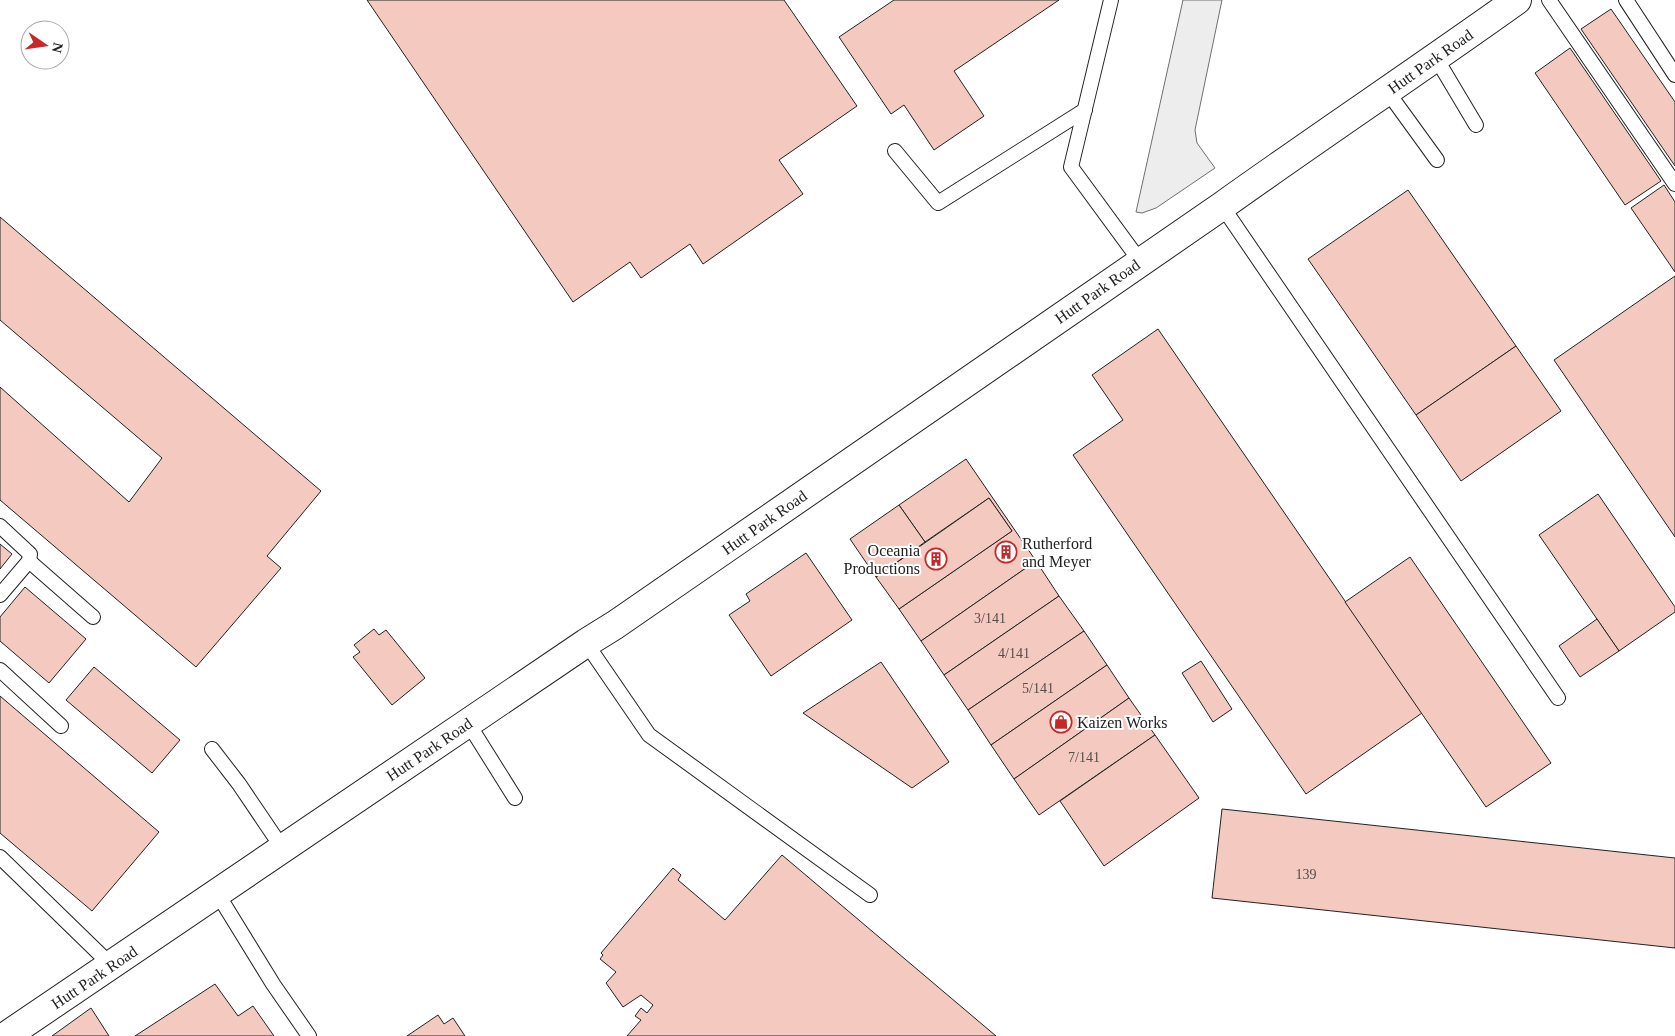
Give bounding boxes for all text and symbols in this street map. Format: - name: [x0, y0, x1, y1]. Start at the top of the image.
- north arrow: [20, 20, 70, 70]
- street label: Hutt Park Road: [1385, 26, 1476, 97]
- text: N: [49, 41, 66, 54]
- street label: Hutt Park Road: [1052, 256, 1143, 327]
- street label: Hutt Park Road: [719, 487, 810, 558]
- place label: Rutherford and Meyer: [1022, 535, 1092, 571]
- building icon: Rutherford and Meyer: [994, 540, 1018, 564]
- place label: Oceania Productions: [844, 542, 920, 577]
- building icon: Oceania Productions: [924, 547, 948, 571]
- house number: 3/141: [974, 611, 1006, 626]
- house number: 4/141: [998, 646, 1030, 661]
- house number: 5/141: [1022, 681, 1054, 696]
- shop icon: Kaizen Works: [1049, 710, 1073, 734]
- place label: Kaizen Works: [1077, 714, 1167, 731]
- street label: Hutt Park Road: [383, 715, 475, 784]
- house number: 7/141: [1068, 750, 1100, 765]
- house number: 139: [1296, 867, 1317, 882]
- street label: Hutt Park Road: [48, 943, 140, 1012]

